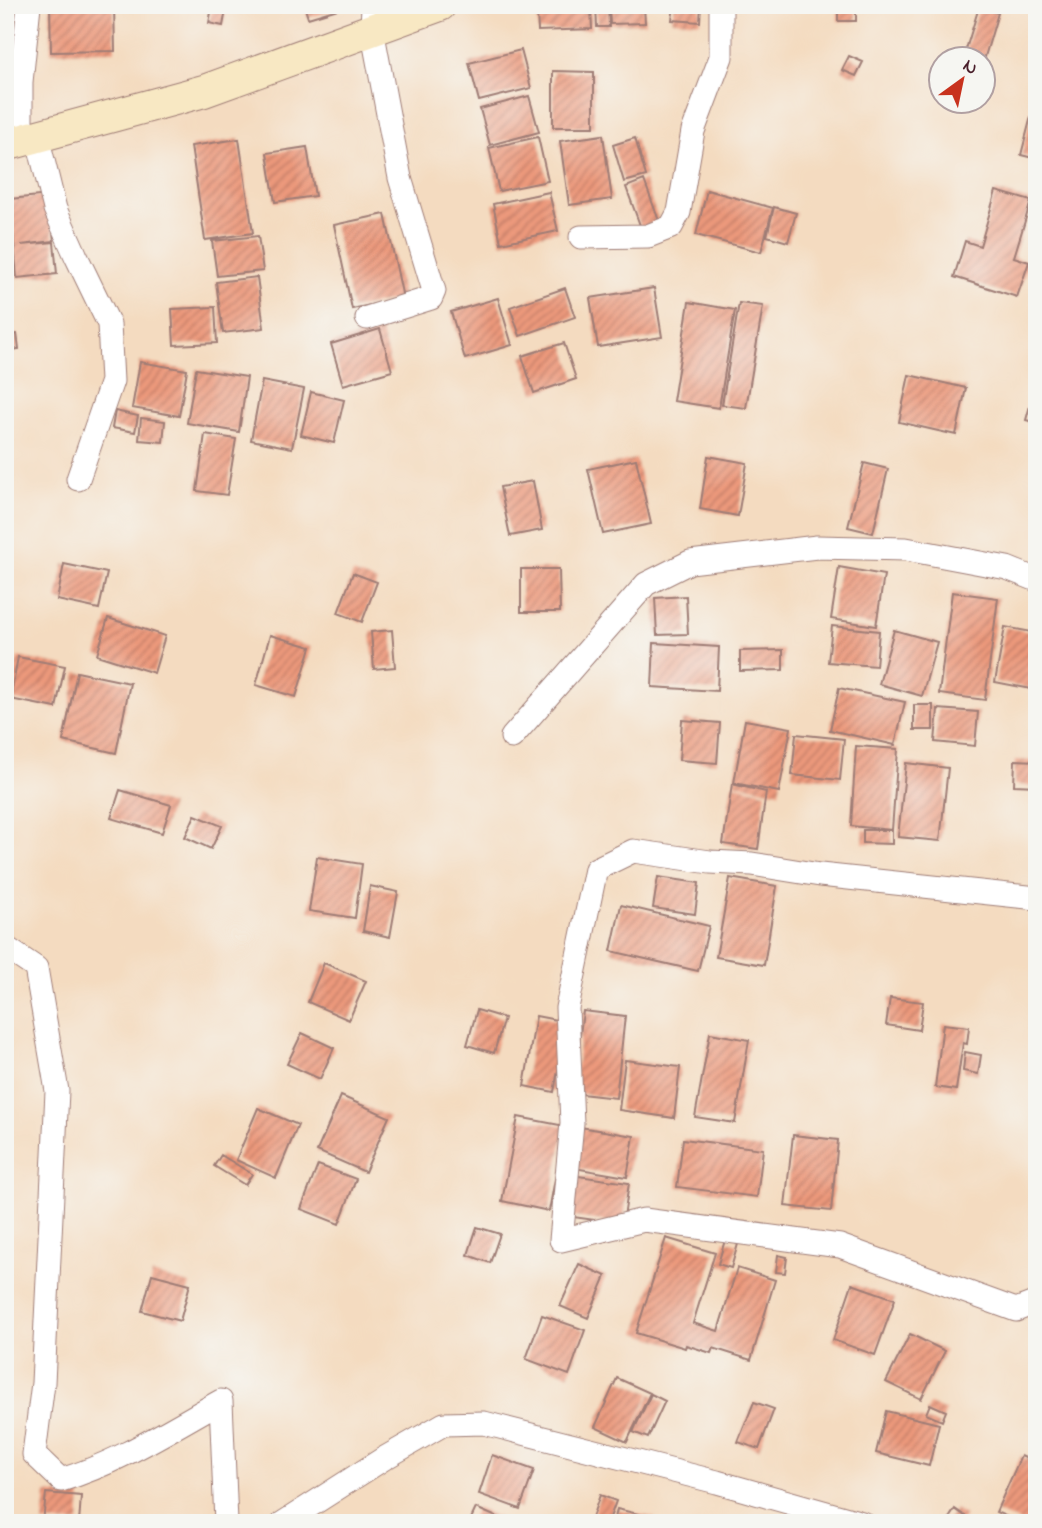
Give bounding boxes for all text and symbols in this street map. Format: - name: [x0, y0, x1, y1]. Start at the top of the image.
- north arrow: [926, 46, 996, 116]
- text: N: [957, 53, 983, 83]

